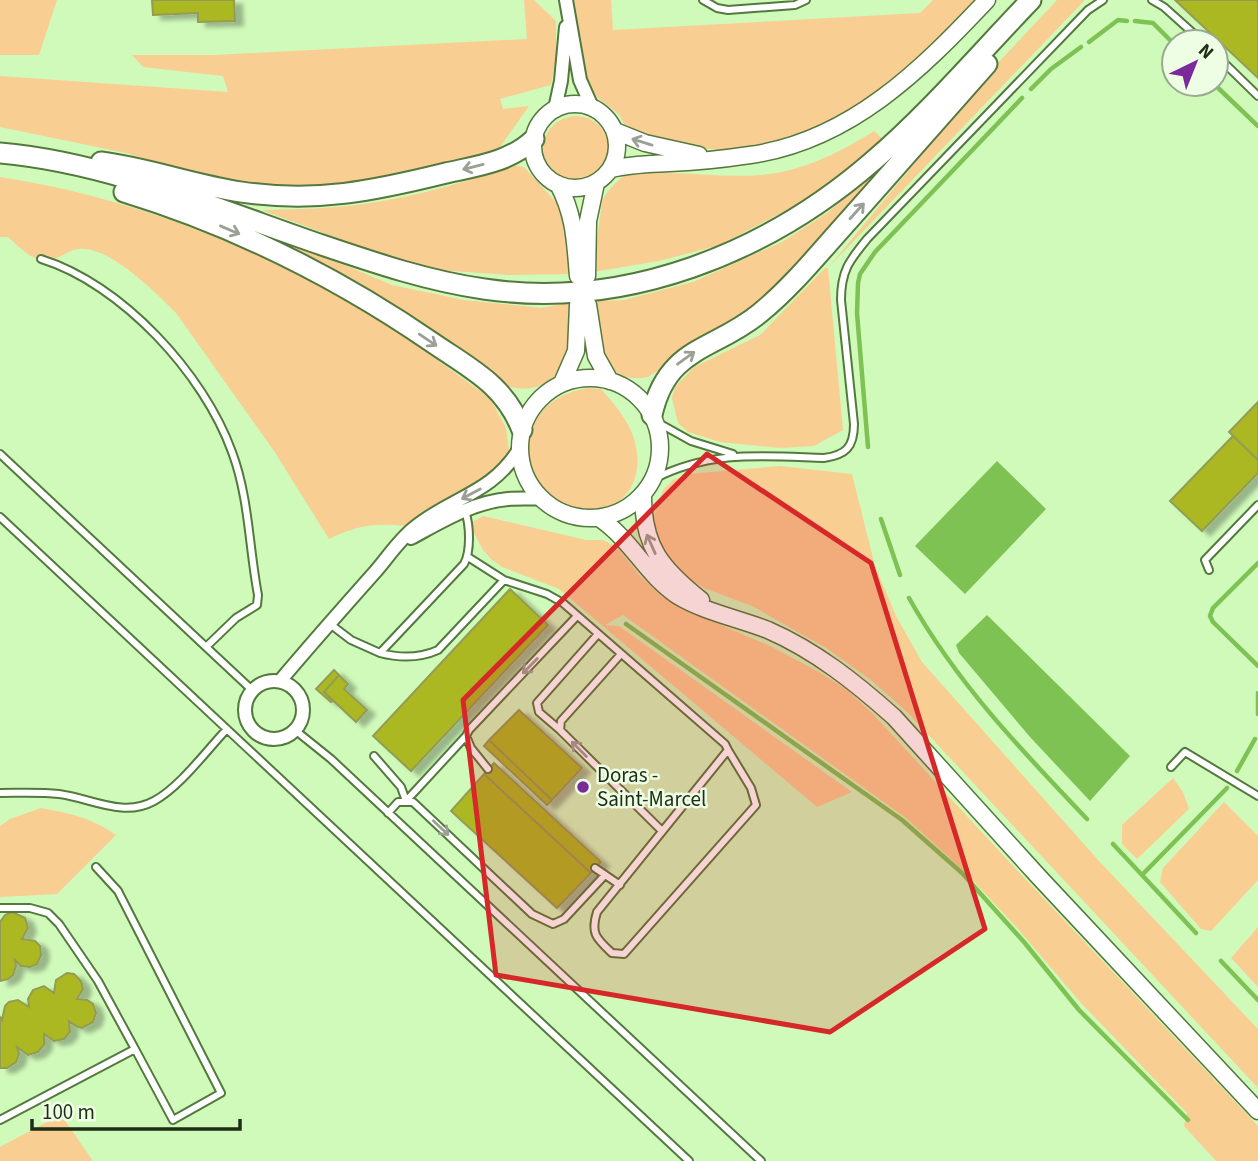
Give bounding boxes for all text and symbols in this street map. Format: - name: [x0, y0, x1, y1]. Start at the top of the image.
- north arrow: [1160, 28, 1230, 98]
- text: N: [1192, 37, 1219, 66]
- one-way arrow: [631, 134, 653, 147]
- one-way arrow: [462, 161, 485, 174]
- one-way arrow: [849, 202, 865, 220]
- one-way arrow: [218, 224, 240, 237]
- one-way arrow: [418, 333, 438, 347]
- one-way arrow: [676, 351, 695, 365]
- one-way arrow: [461, 488, 482, 501]
- one-way arrow: [644, 534, 657, 555]
- one-way arrow: [522, 657, 539, 674]
- one-way arrow: [571, 741, 588, 758]
- place label: Doras - Saint-Marcel: [597, 760, 706, 814]
- marker: Doras - Saint-Marcel: [575, 779, 591, 795]
- one-way arrow: [432, 820, 449, 837]
- scale bar: [32, 1088, 240, 1132]
- text: 100 m: [42, 1097, 95, 1127]

